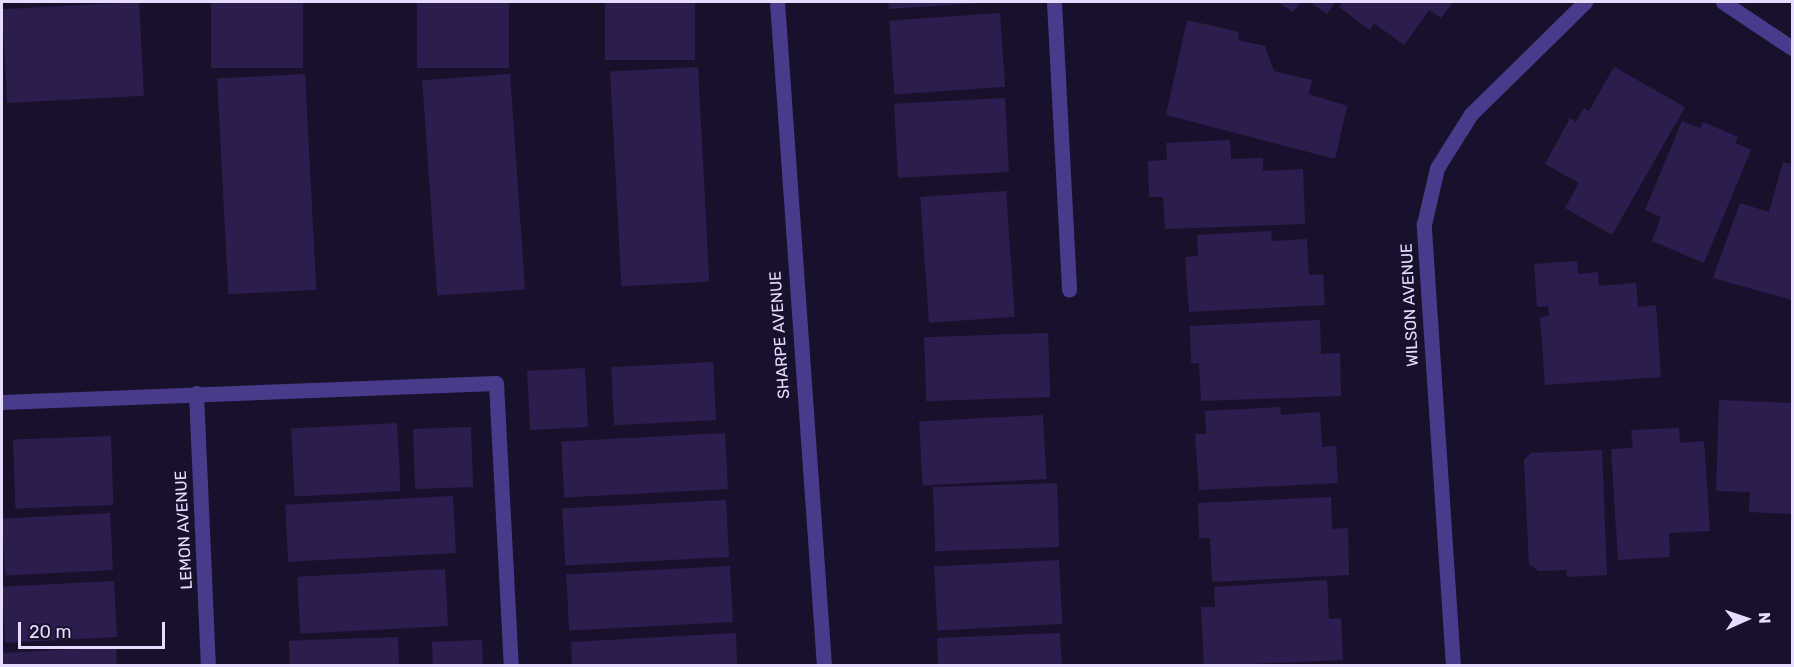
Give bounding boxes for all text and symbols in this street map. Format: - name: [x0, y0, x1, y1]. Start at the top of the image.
- street label: WILSON AVENUE: [1397, 243, 1423, 367]
- street label: SHARPE AVENUE: [766, 270, 794, 400]
- street label: LEMON AVENUE: [171, 470, 197, 590]
- north arrow: [1716, 589, 1776, 649]
- scale bar: [21, 610, 168, 648]
- text: N: [1755, 612, 1774, 624]
- text: 20 m: [29, 621, 71, 643]

